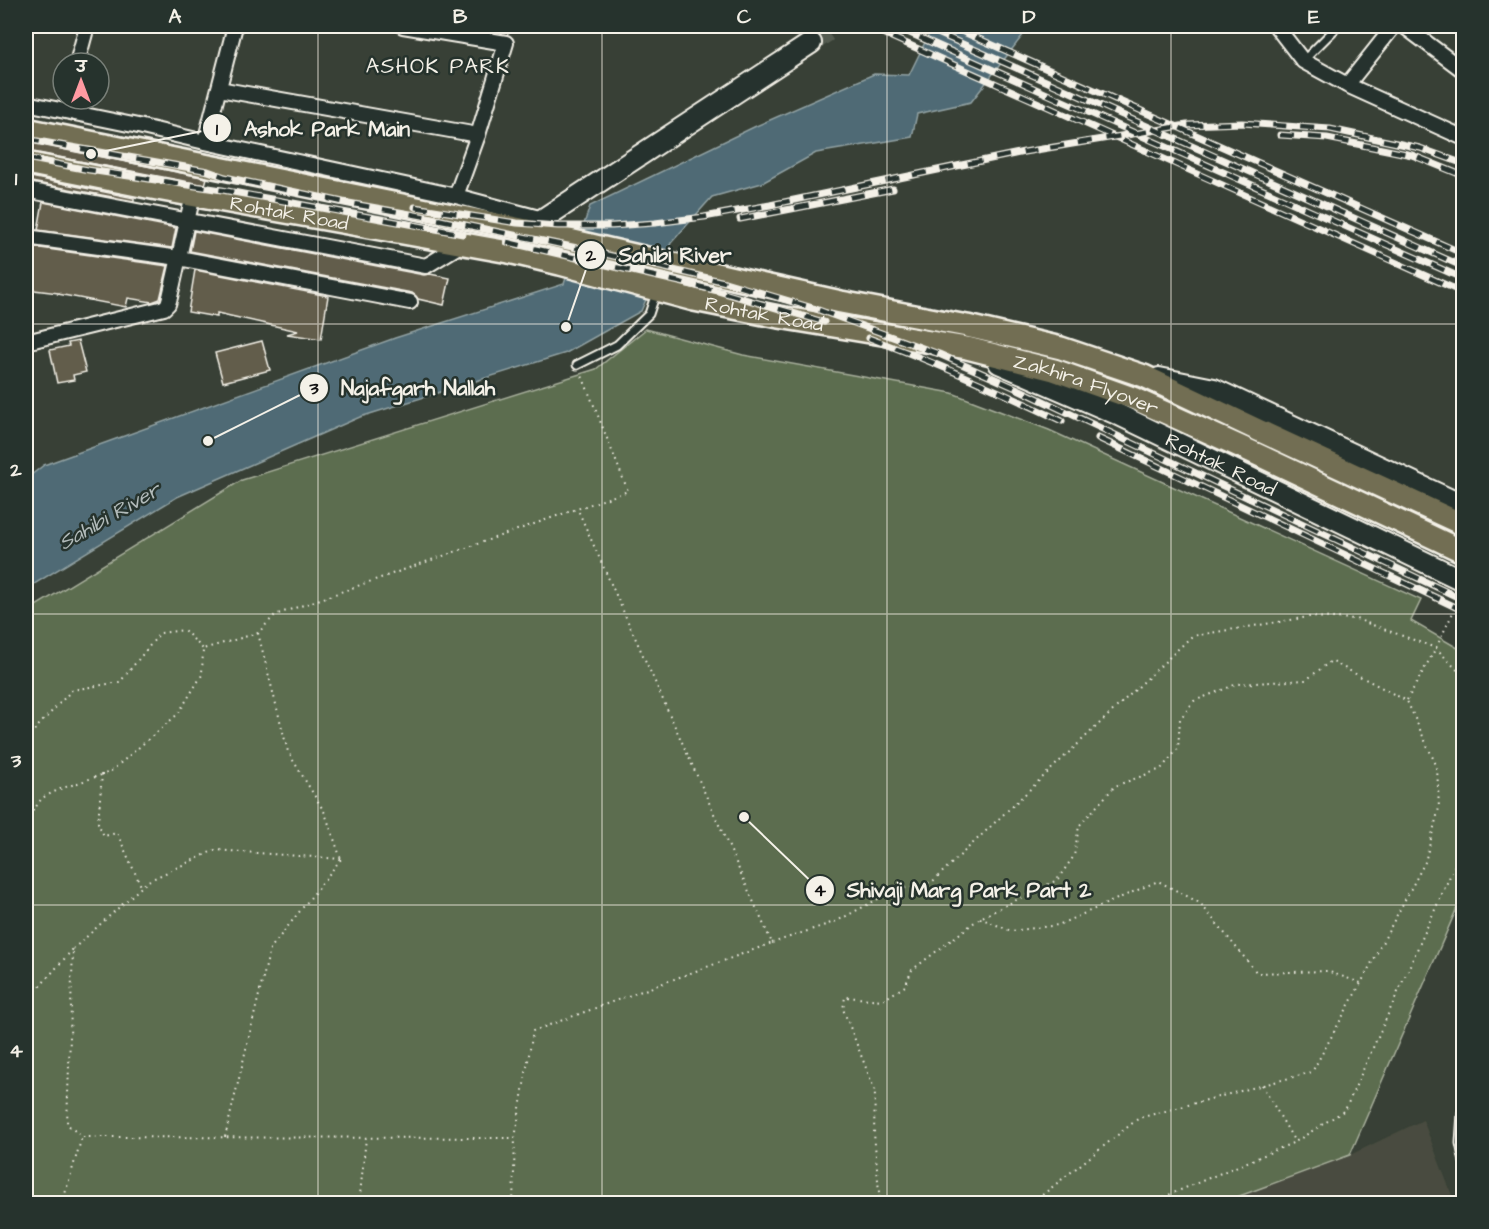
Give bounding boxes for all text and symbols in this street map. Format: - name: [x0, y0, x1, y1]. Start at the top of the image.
- text: A: [169, 3, 182, 31]
- text: B: [453, 3, 468, 31]
- text: C: [737, 3, 752, 31]
- text: D: [1023, 3, 1036, 31]
- text: E: [1308, 3, 1320, 31]
- north arrow: [51, 51, 111, 111]
- district label: ASHOK PARK: [366, 52, 510, 81]
- text: उ: [74, 56, 88, 78]
- callout: Ashok Park Main: [202, 109, 422, 148]
- text: Ashok Park Main: [244, 115, 411, 144]
- text: 1: [216, 117, 219, 142]
- text: 1: [15, 165, 18, 193]
- street label: Rohtak Road: [228, 189, 351, 238]
- callout: Sahibi River: [576, 235, 744, 274]
- text: Sahibi River: [617, 241, 732, 270]
- text: 2: [585, 243, 597, 268]
- street label: Rohtak Road: [703, 290, 826, 339]
- street label: Zakhira Flyover: [1010, 347, 1163, 423]
- callout: Najafgarh Nallah: [299, 368, 507, 407]
- text: Najafgarh Nallah: [341, 374, 496, 405]
- text: 3: [308, 376, 319, 401]
- street label: Rohtak Road: [1160, 426, 1281, 504]
- text: 2: [9, 456, 22, 484]
- water label: Sahibi River: [53, 474, 168, 557]
- text: 3: [10, 747, 22, 775]
- callout: Shivaji Marg Park Part 2: [805, 870, 1103, 909]
- text: Shivaji Marg Park Part 2: [846, 876, 1092, 907]
- text: 4: [814, 878, 827, 903]
- text: 4: [9, 1037, 23, 1065]

